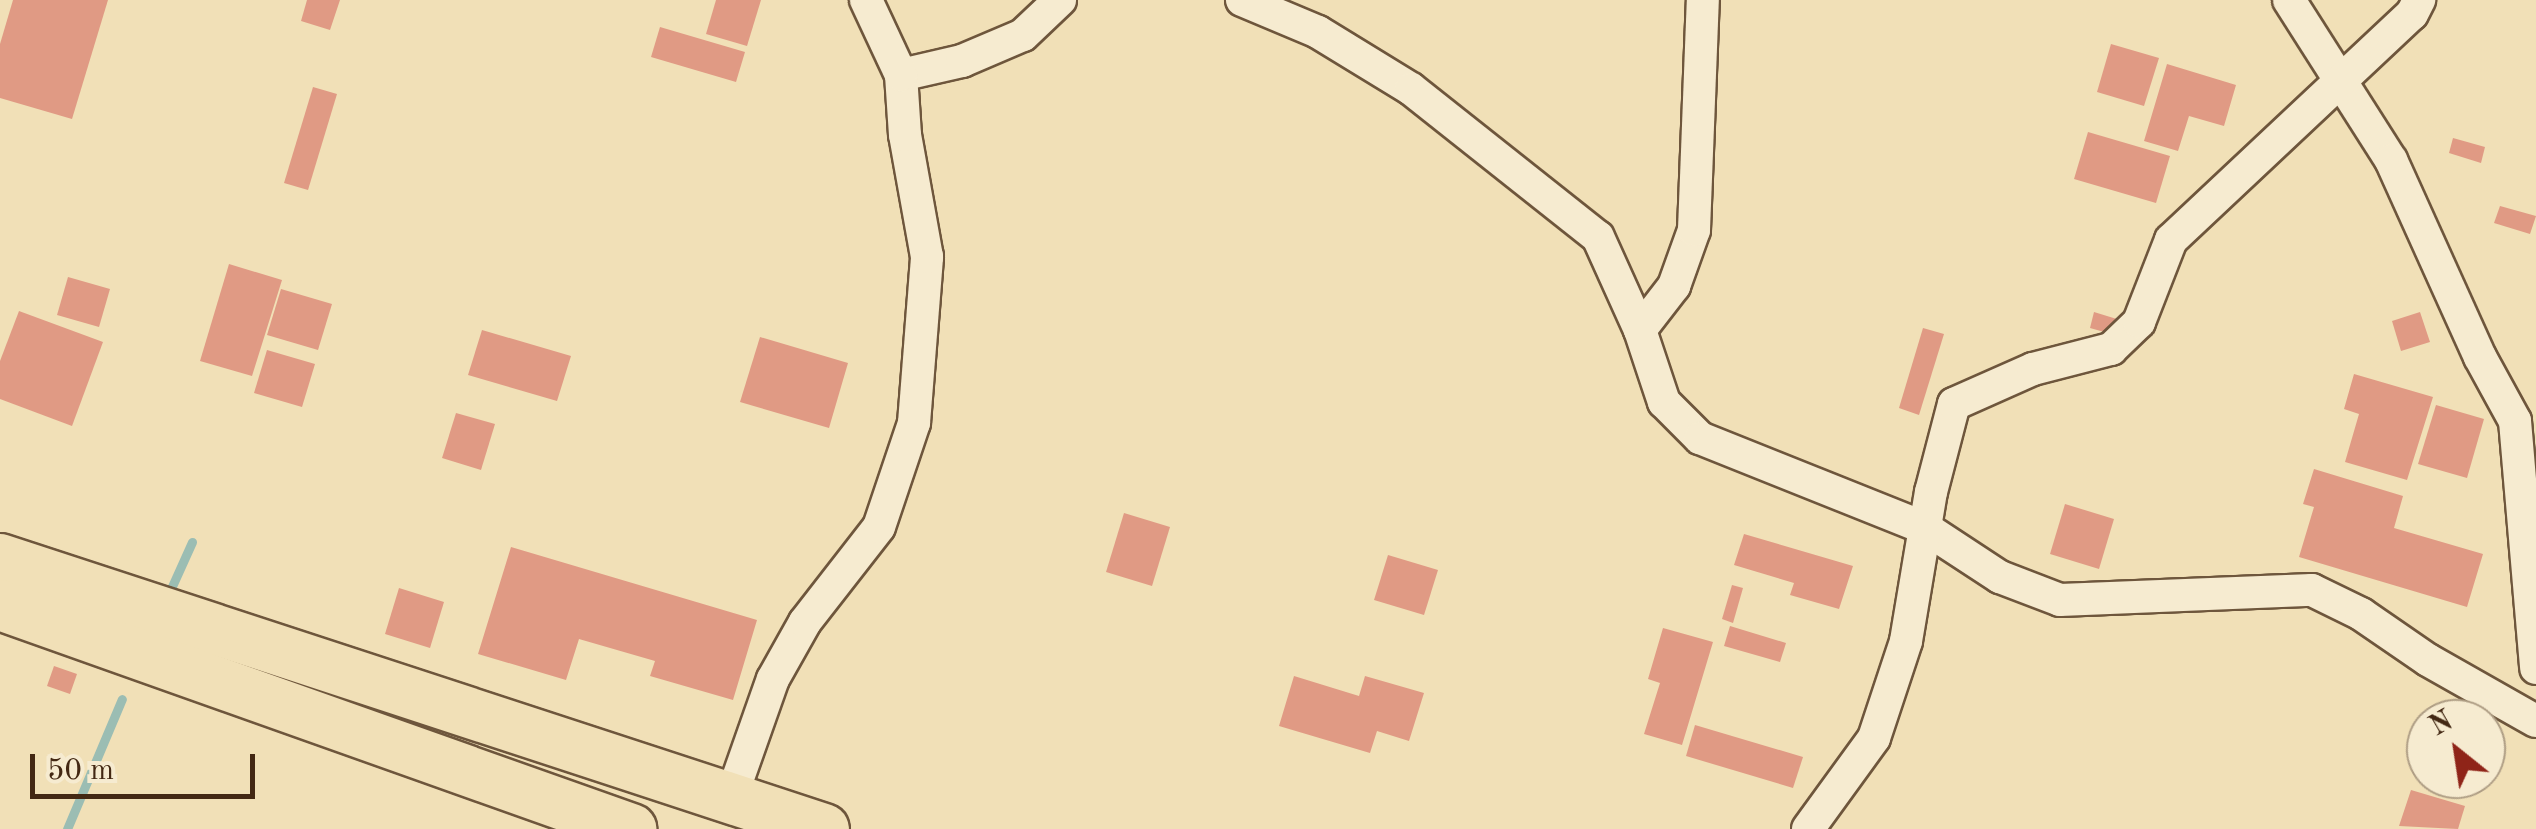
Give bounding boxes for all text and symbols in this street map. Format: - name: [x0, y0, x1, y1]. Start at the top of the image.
- north arrow: [2406, 699, 2506, 799]
- text: N: [2426, 707, 2458, 742]
- scale bar: [35, 734, 260, 796]
- text: 50 m: [47, 756, 114, 786]

